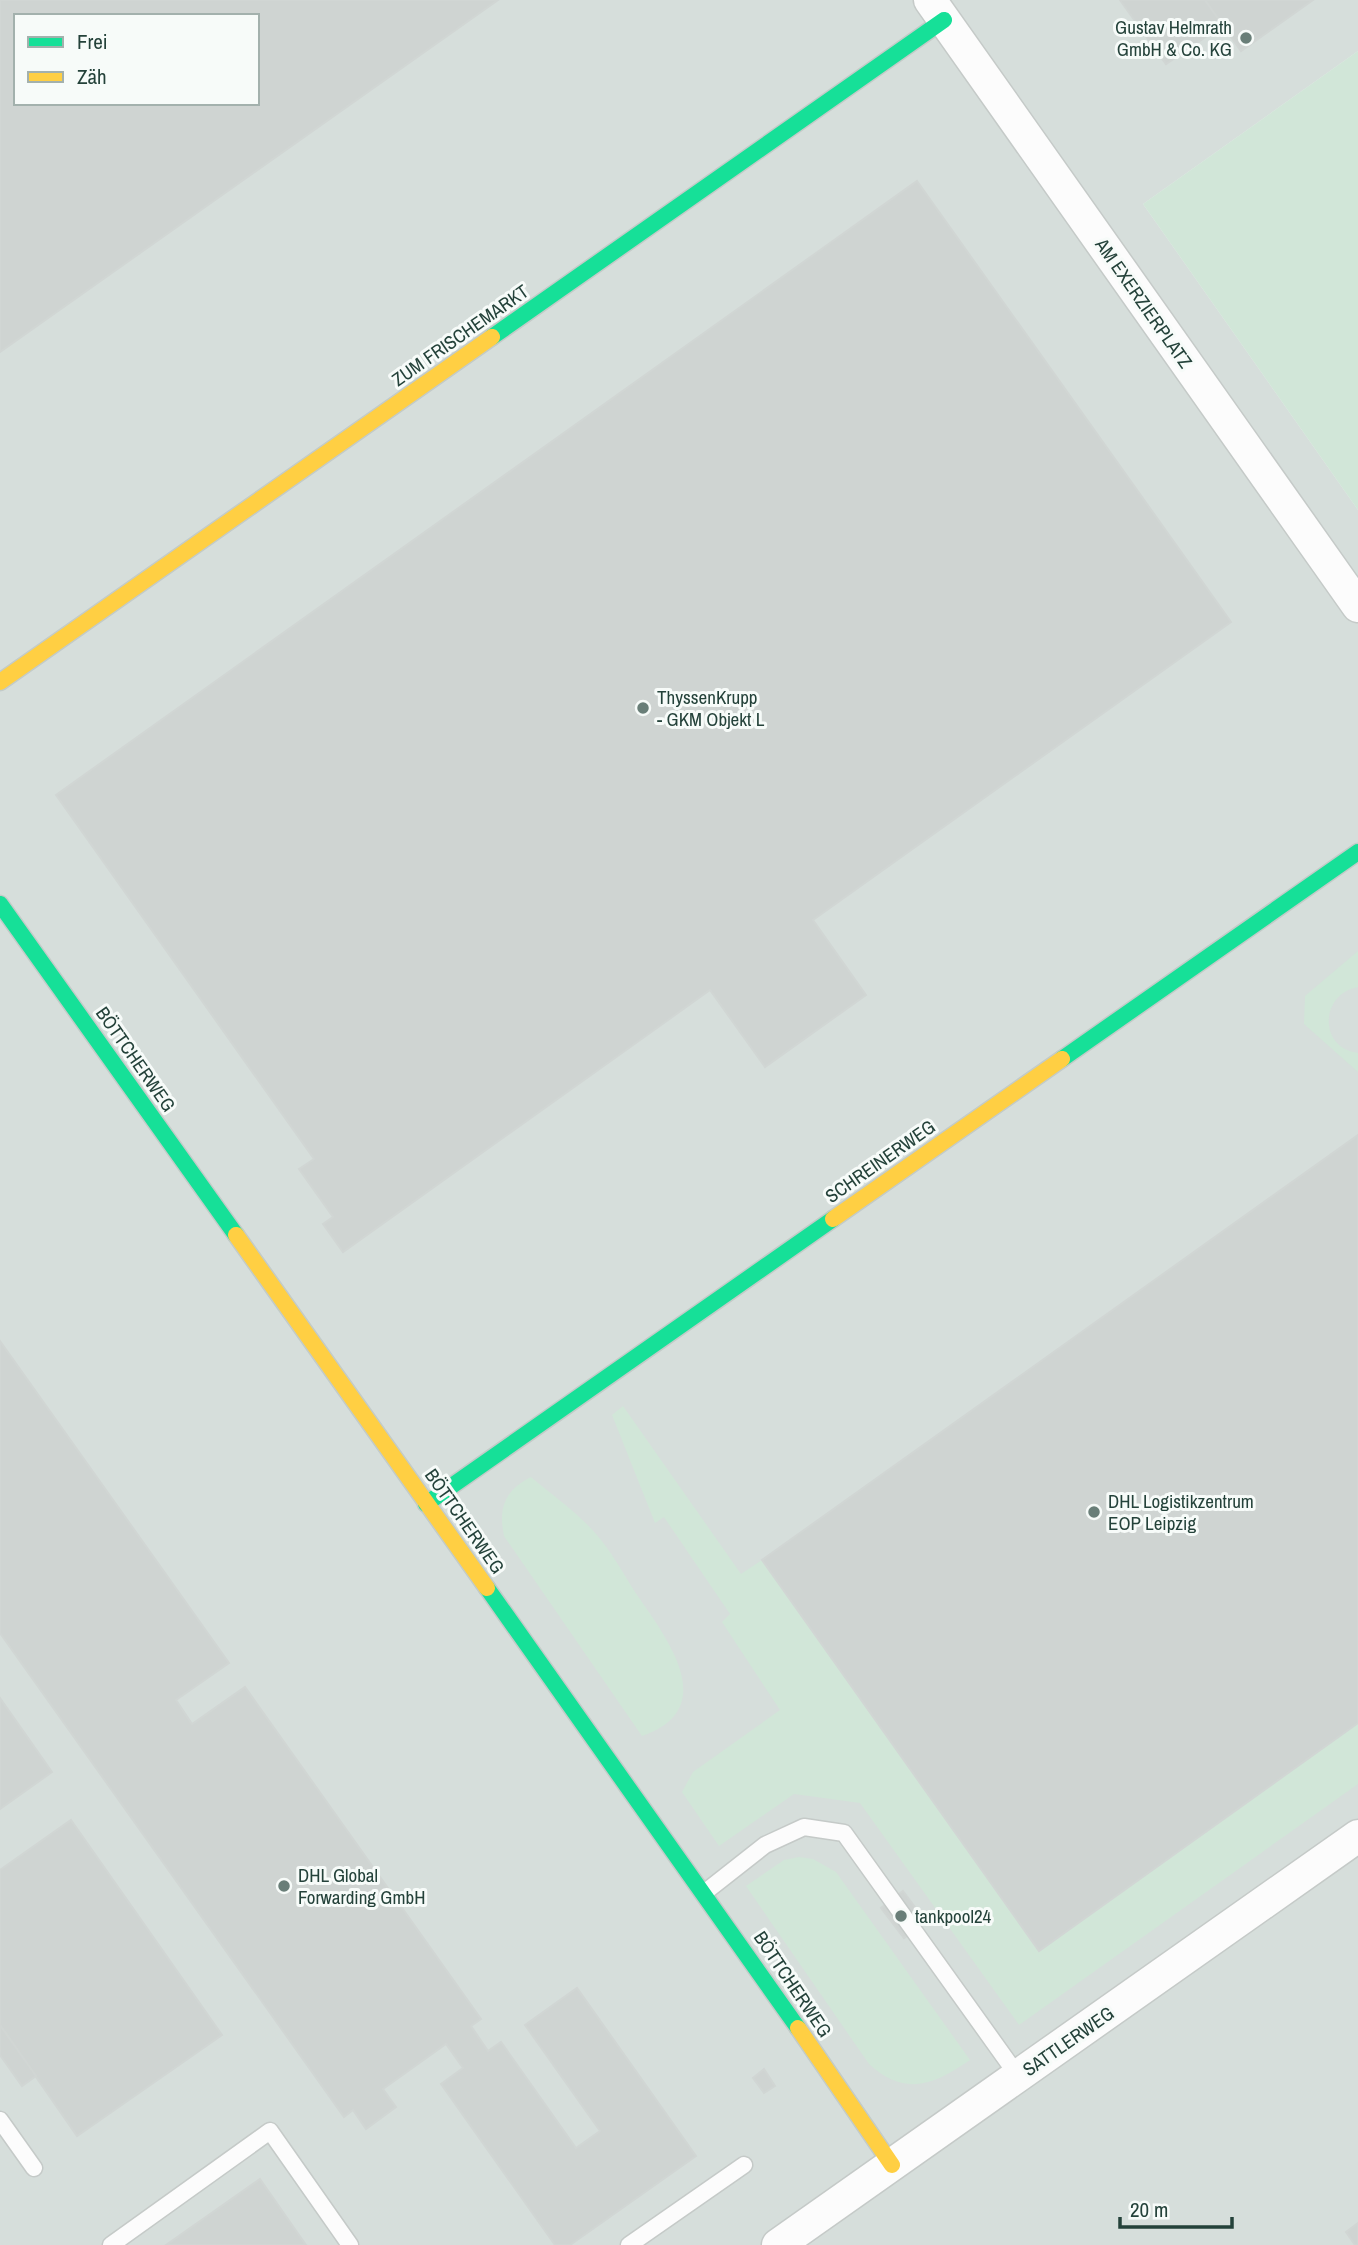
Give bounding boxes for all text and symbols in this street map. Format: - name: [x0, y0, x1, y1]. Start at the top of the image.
- legend: [14, 14, 259, 105]
- place label: Gustav Helmrath GmbH & Co. KG: [1115, 14, 1232, 62]
- text: Frei: [77, 27, 108, 56]
- marker: Gustav Helmrath GmbH & Co. KG: [1238, 30, 1254, 46]
- text: Zäh: [77, 62, 107, 91]
- street label: AM EXERZIERPLATZ: [1089, 232, 1199, 373]
- street label: ZUM FRISCHEMARKT: [387, 278, 534, 392]
- place label: ThyssenKrupp - GKM Objekt L: [657, 684, 765, 732]
- marker: ThyssenKrupp - GKM Objekt L: [635, 700, 651, 716]
- street label: BÖTTCHERWEG: [90, 1001, 182, 1117]
- street label: SCHREINERWEG: [820, 1113, 940, 1209]
- street label: BÖTTCHERWEG: [419, 1463, 511, 1579]
- place label: DHL Logistikzentrum EOP Leipzig: [1108, 1488, 1254, 1536]
- marker: DHL Logistikzentrum EOP Leipzig: [1086, 1504, 1102, 1520]
- place label: DHL Global Forwarding GmbH: [298, 1862, 425, 1910]
- marker: DHL Global Forwarding GmbH: [276, 1878, 292, 1894]
- place label: tankpool24: [915, 1903, 992, 1929]
- marker: tankpool24: [893, 1908, 909, 1924]
- street label: BÖTTCHERWEG: [748, 1926, 838, 2042]
- street label: SATTLERWEG: [1017, 2000, 1119, 2082]
- scale bar: [1120, 2186, 1232, 2230]
- text: 20 m: [1130, 2195, 1168, 2224]

